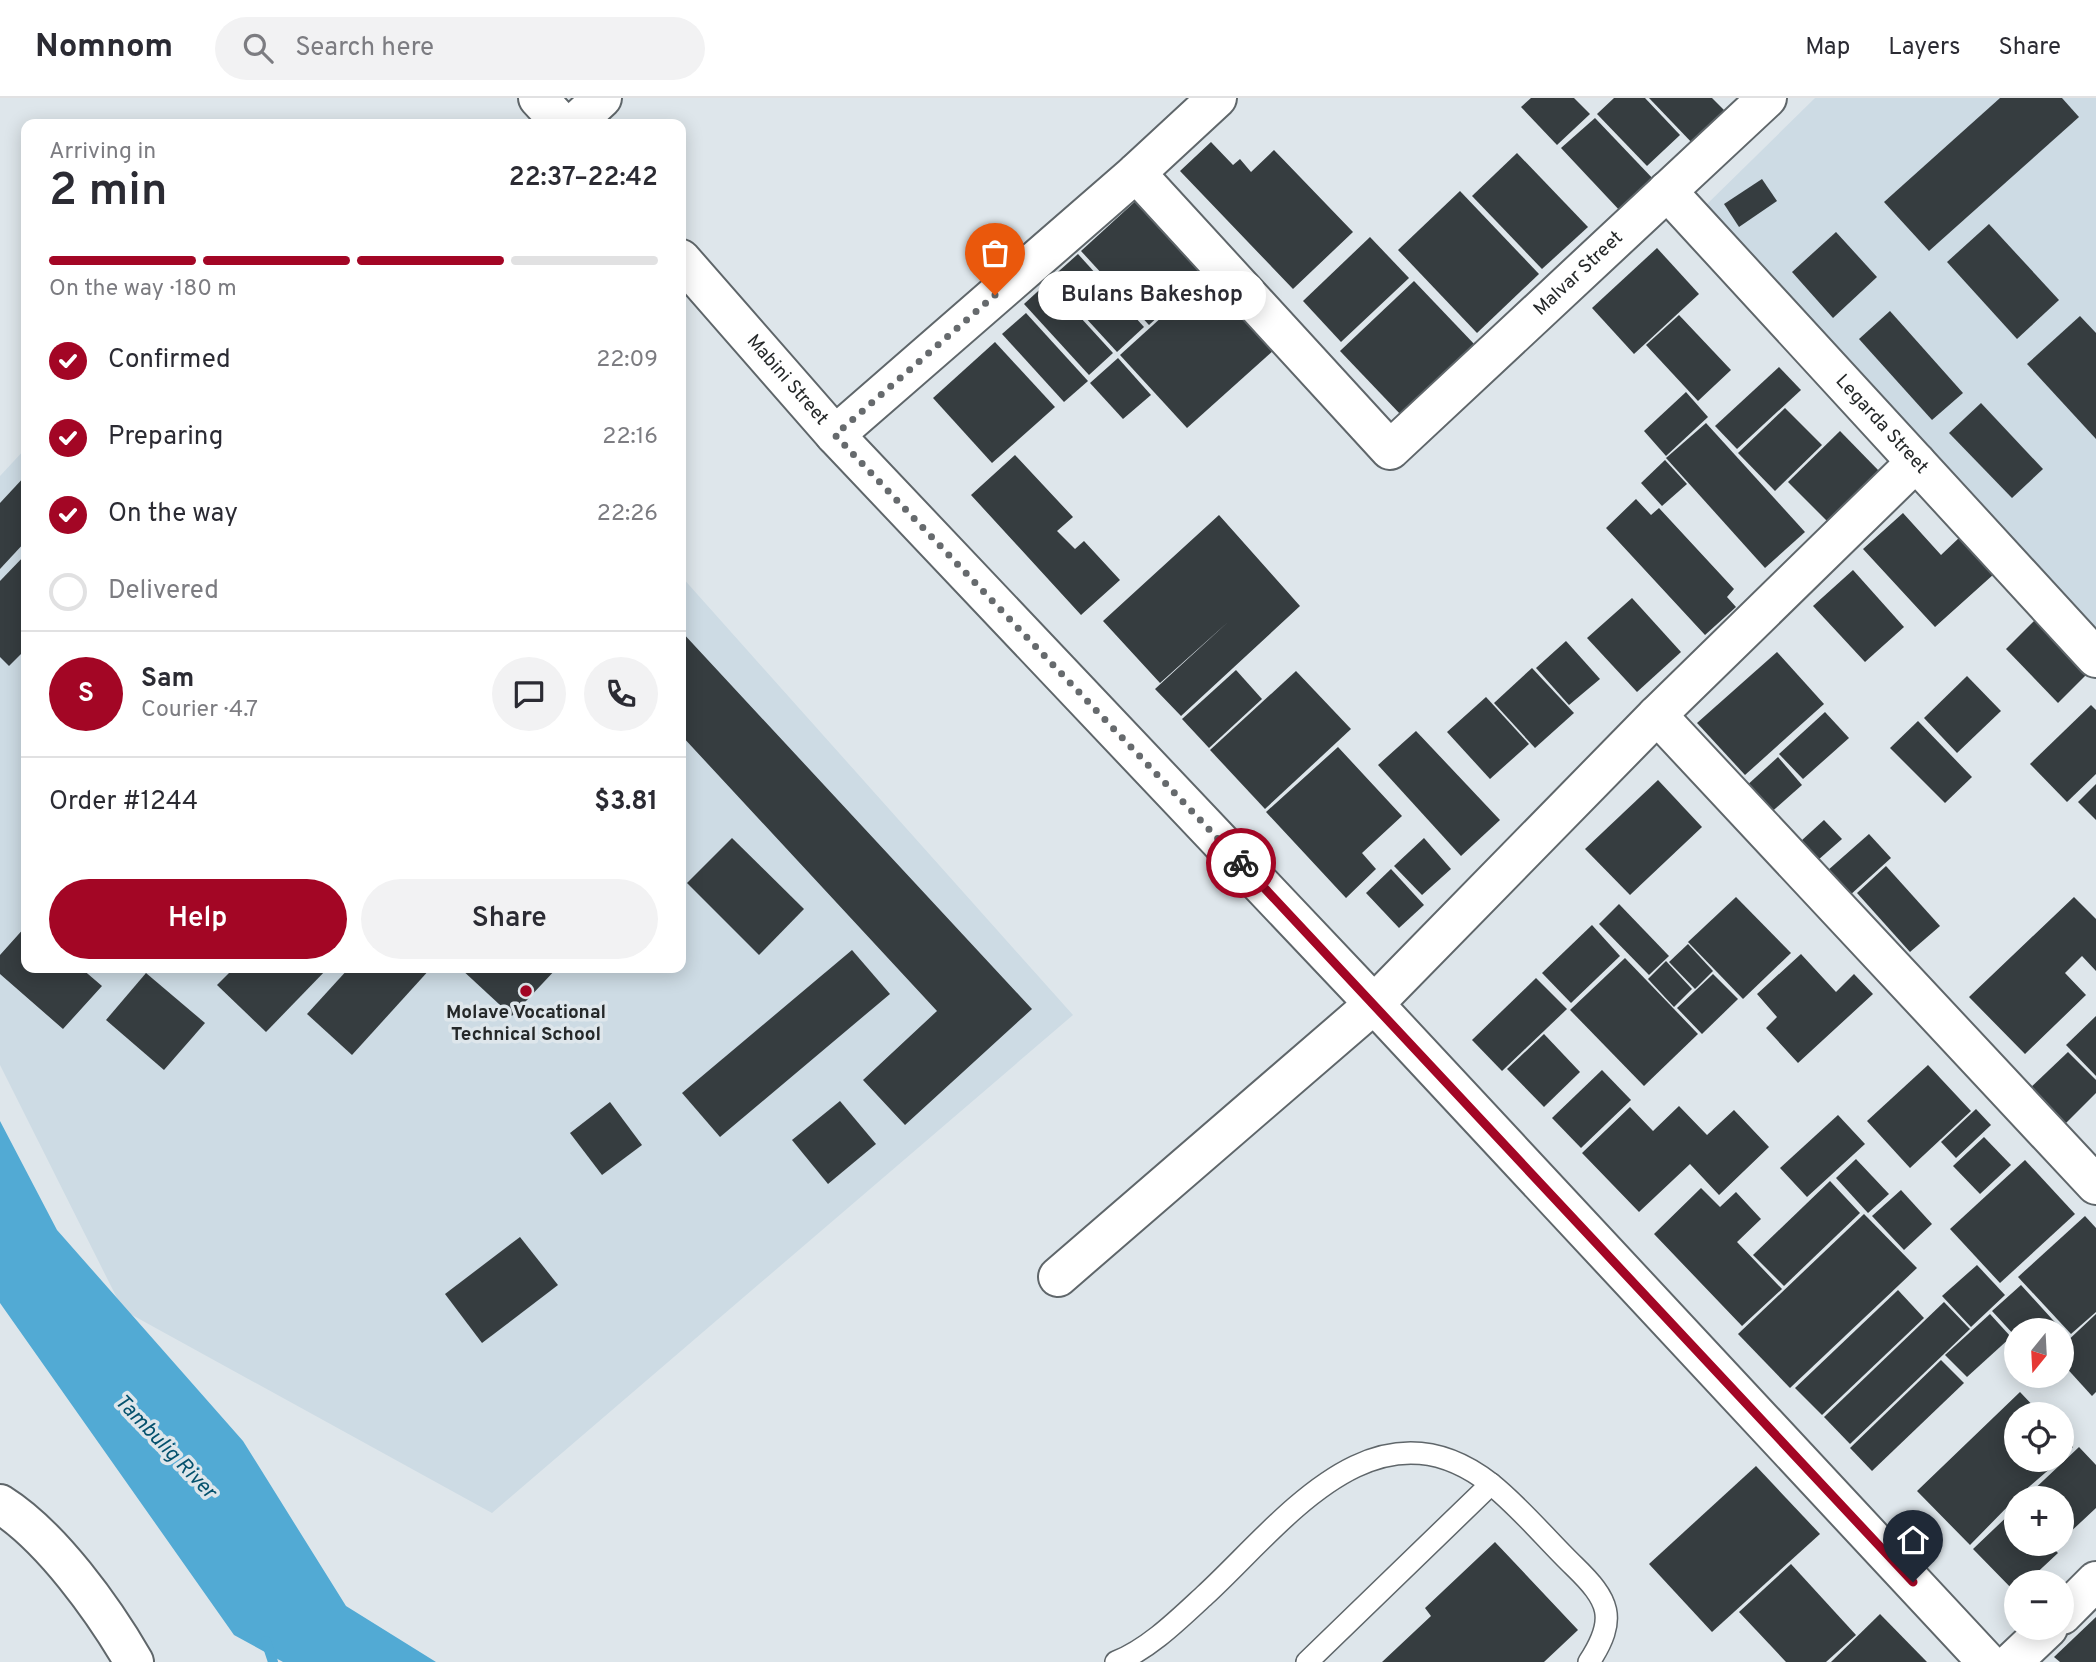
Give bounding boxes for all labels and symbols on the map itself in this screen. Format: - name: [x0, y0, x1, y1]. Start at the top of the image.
- pin: [965, 223, 1025, 295]
- street label: Malvar Street: [1529, 226, 1628, 321]
- callout: Bulans Bakeshop: [1037, 270, 1264, 320]
- street label: Mabini Street: [741, 330, 833, 430]
- street label: Legarda Street: [1830, 370, 1933, 479]
- courier: [1206, 828, 1276, 898]
- marker: Molave Vocational Technical School: [518, 983, 534, 999]
- place label: Molave Vocational Technical School: [446, 1001, 606, 1047]
- north arrow: [2004, 1318, 2074, 1388]
- water label: Tambulig River: [108, 1389, 223, 1507]
- pin: [1883, 1510, 1943, 1582]

